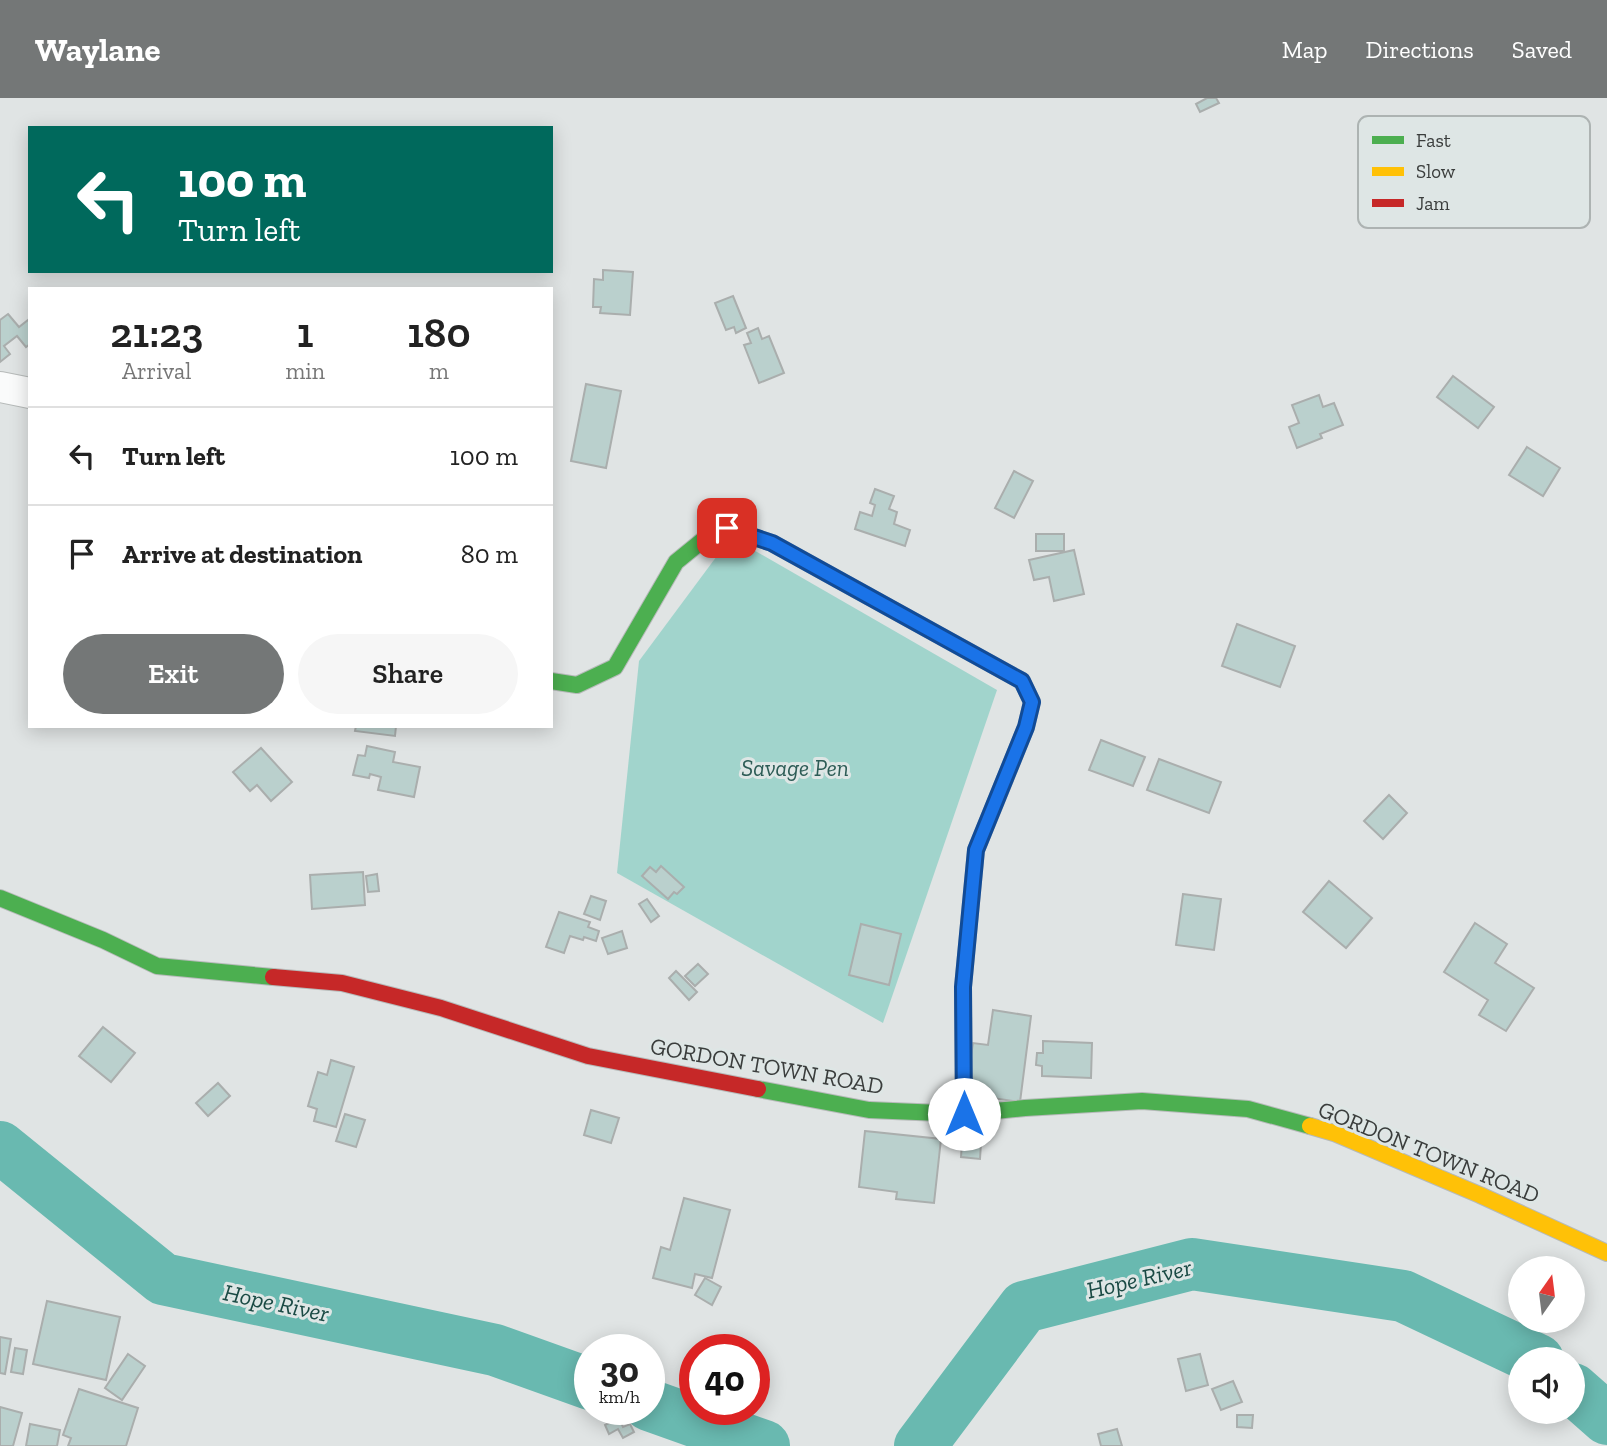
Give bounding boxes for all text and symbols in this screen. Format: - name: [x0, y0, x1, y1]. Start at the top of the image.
- text: Waylane: [35, 30, 161, 69]
- text: Map: [1282, 35, 1328, 64]
- text: Directions: [1366, 35, 1474, 64]
- text: Saved: [1512, 35, 1572, 64]
- legend: [1358, 116, 1590, 228]
- text: Fast: [1416, 129, 1451, 152]
- text: 100 m: [178, 151, 306, 210]
- icon: left: [63, 154, 154, 245]
- text: Slow: [1416, 160, 1456, 183]
- text: Jam: [1416, 192, 1450, 215]
- text: Turn left: [178, 211, 300, 249]
- text: 21:23: [110, 307, 203, 358]
- text: 1: [297, 307, 314, 358]
- text: 180: [407, 307, 471, 358]
- text: Arrival: [122, 357, 191, 385]
- text: min: [285, 357, 325, 385]
- text: m: [429, 357, 449, 385]
- icon: left: [63, 437, 101, 475]
- text: Turn left: [122, 440, 225, 472]
- text: 100 m: [450, 440, 518, 472]
- pin: [697, 498, 757, 558]
- icon: arrive: [708, 509, 746, 547]
- icon: arrive: [63, 535, 101, 573]
- text: Arrive at destination: [122, 538, 362, 570]
- text: 80 m: [461, 538, 518, 570]
- button: Exit: [63, 634, 284, 714]
- button: Share: [298, 634, 518, 714]
- park label: Savage Pen: [741, 754, 849, 782]
- street label: GORDON TOWN ROAD: [648, 1032, 886, 1100]
- position arrow: [927, 1077, 1001, 1151]
- street label: GORDON TOWN ROAD: [1314, 1095, 1544, 1209]
- water label: Hope River: [1083, 1252, 1195, 1305]
- north arrow: [1508, 1256, 1586, 1334]
- map controls: [1508, 1256, 1585, 1424]
- water label: Hope River: [221, 1277, 332, 1328]
- speed limit sign: 40: [679, 1334, 770, 1425]
- button: sound: [1508, 1347, 1585, 1424]
- text: 30: [600, 1349, 639, 1391]
- text: km/h: [599, 1386, 640, 1408]

